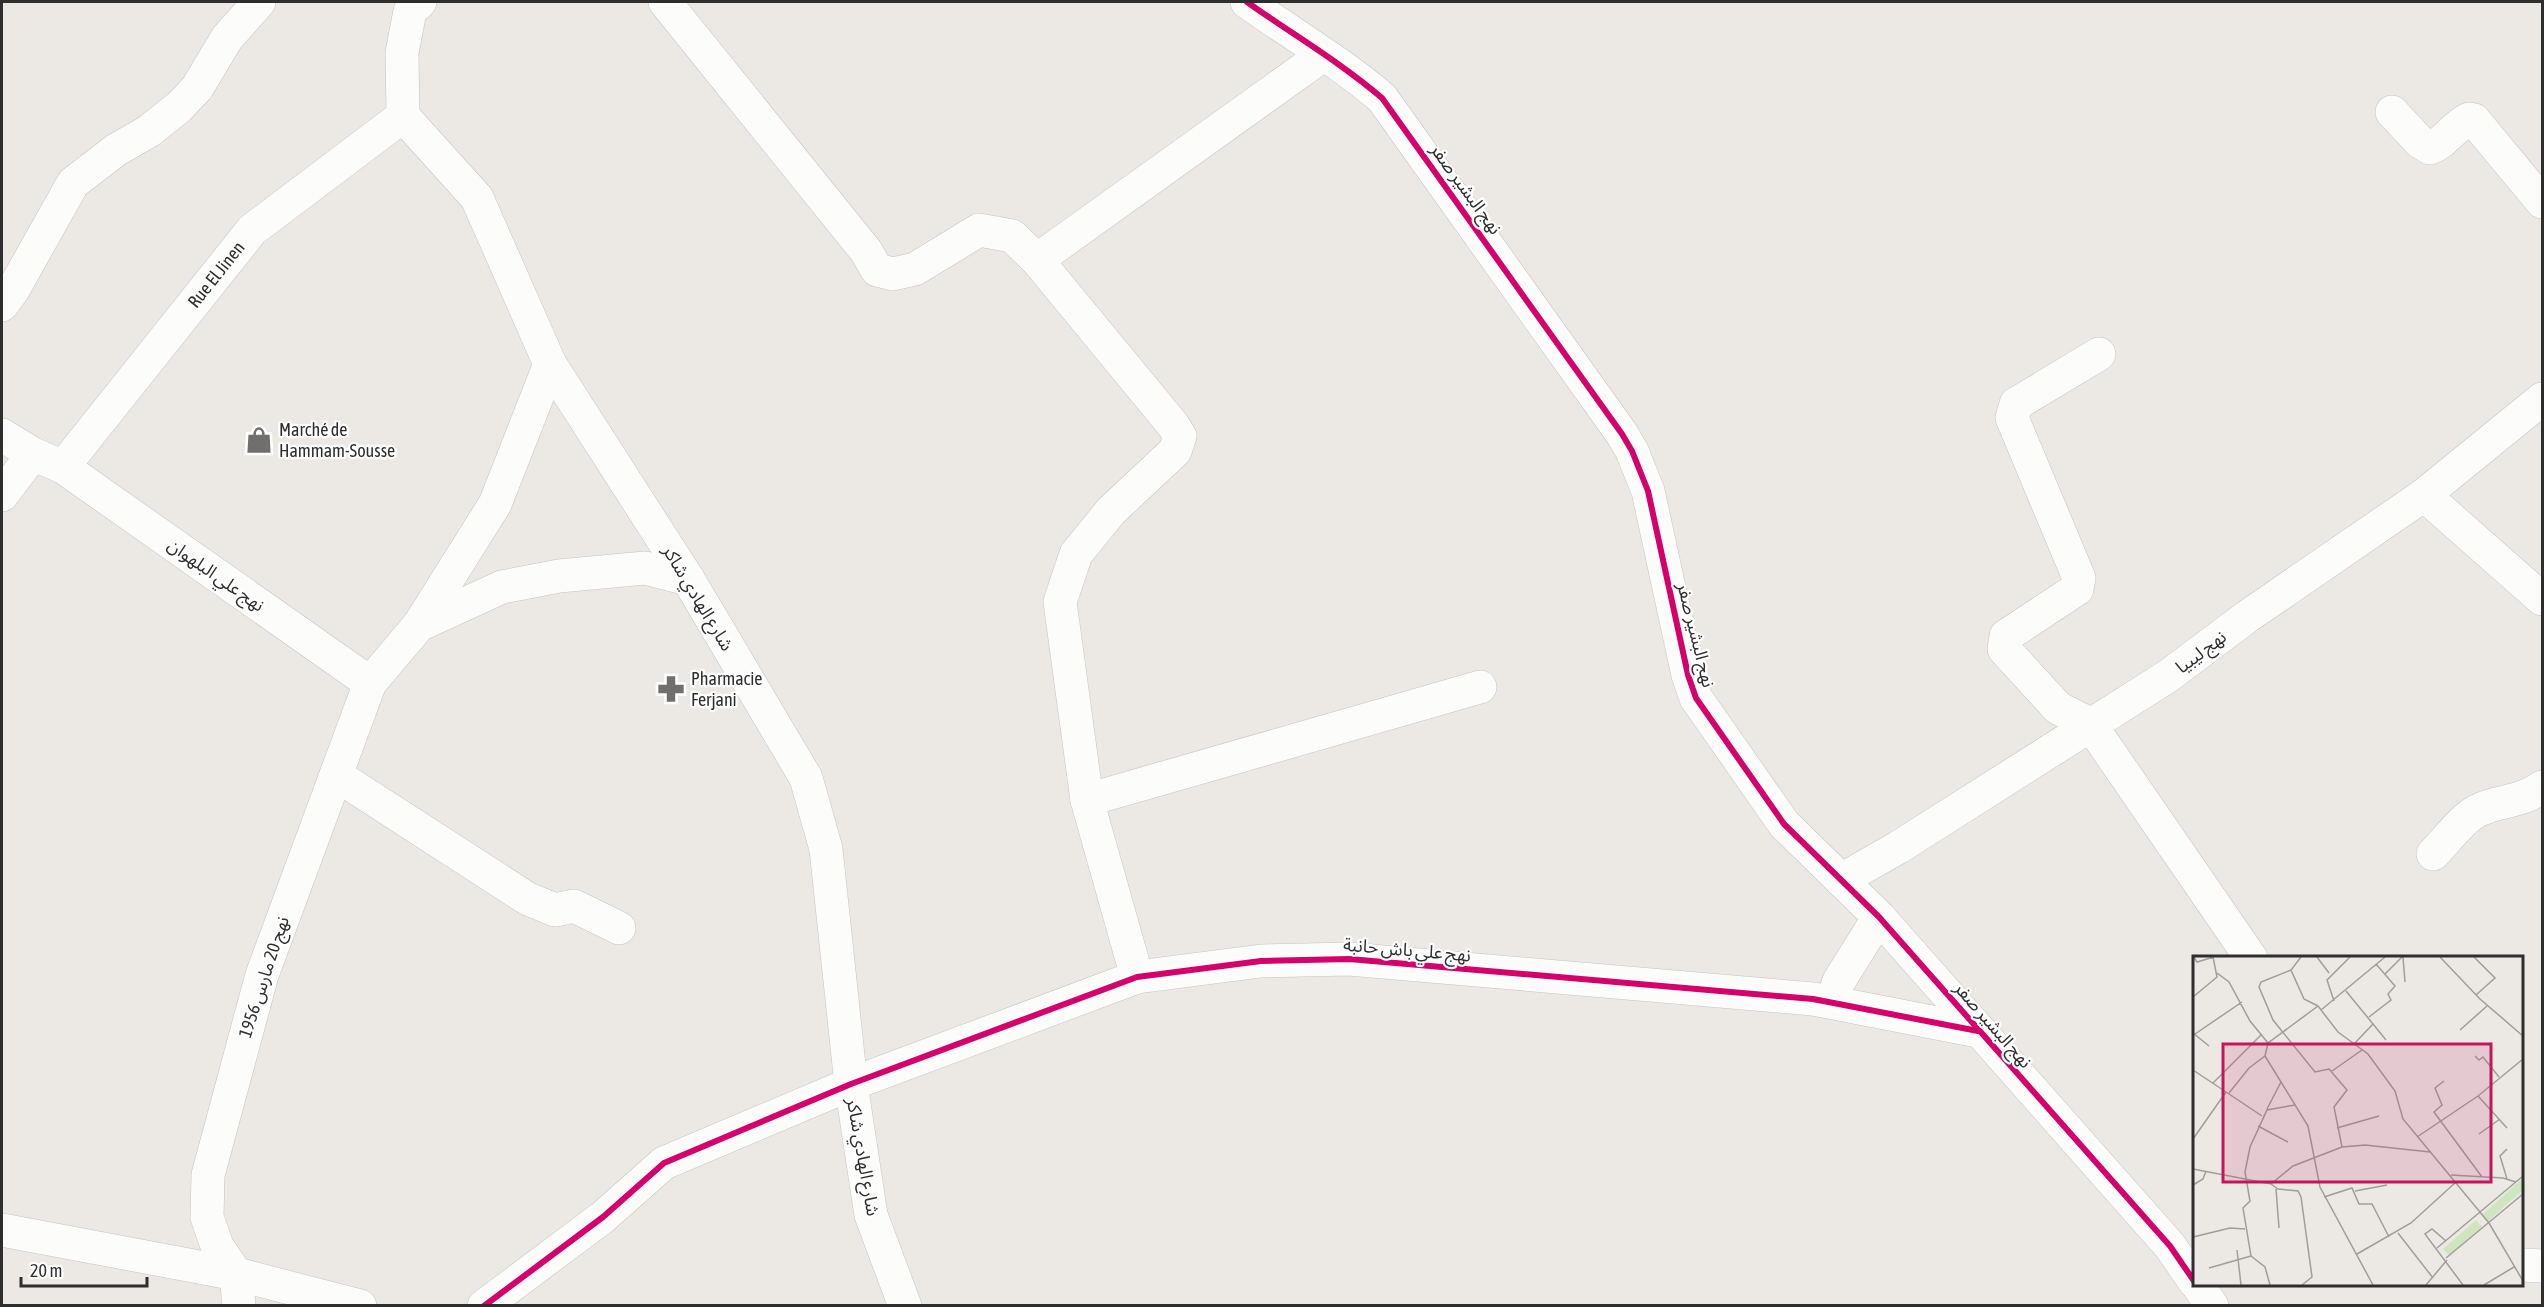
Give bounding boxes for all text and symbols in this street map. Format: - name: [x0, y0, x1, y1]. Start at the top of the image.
- street label: نهج البشير صفر: [1423, 138, 1506, 240]
- street label: Rue El Jinen: [183, 237, 249, 312]
- place label: Marché de Hammam-Sousse: [279, 419, 395, 461]
- shop icon: Marché de Hammam-Sousse: [244, 425, 274, 455]
- street label: نهج علي البلهوان: [162, 534, 269, 618]
- street label: شارع الهادي شاكر: [655, 540, 738, 656]
- street label: نهج البشير صفر: [1670, 579, 1720, 690]
- street label: نهج ليبيا: [2171, 626, 2232, 680]
- place label: Pharmacie Ferjani: [691, 668, 763, 710]
- pharmacy icon: Pharmacie Ferjani: [656, 674, 686, 704]
- street label: نهج 20 مارس 1956: [234, 914, 296, 1041]
- street label: نهج علي باش حانبة: [1342, 933, 1472, 969]
- inset map: [2193, 956, 2523, 1286]
- street label: نهج البشير صفر: [1947, 977, 2036, 1074]
- street label: شارع الهادي شاكر: [839, 1095, 884, 1218]
- scale bar: [21, 1250, 147, 1288]
- text: 20 m: [30, 1260, 62, 1281]

